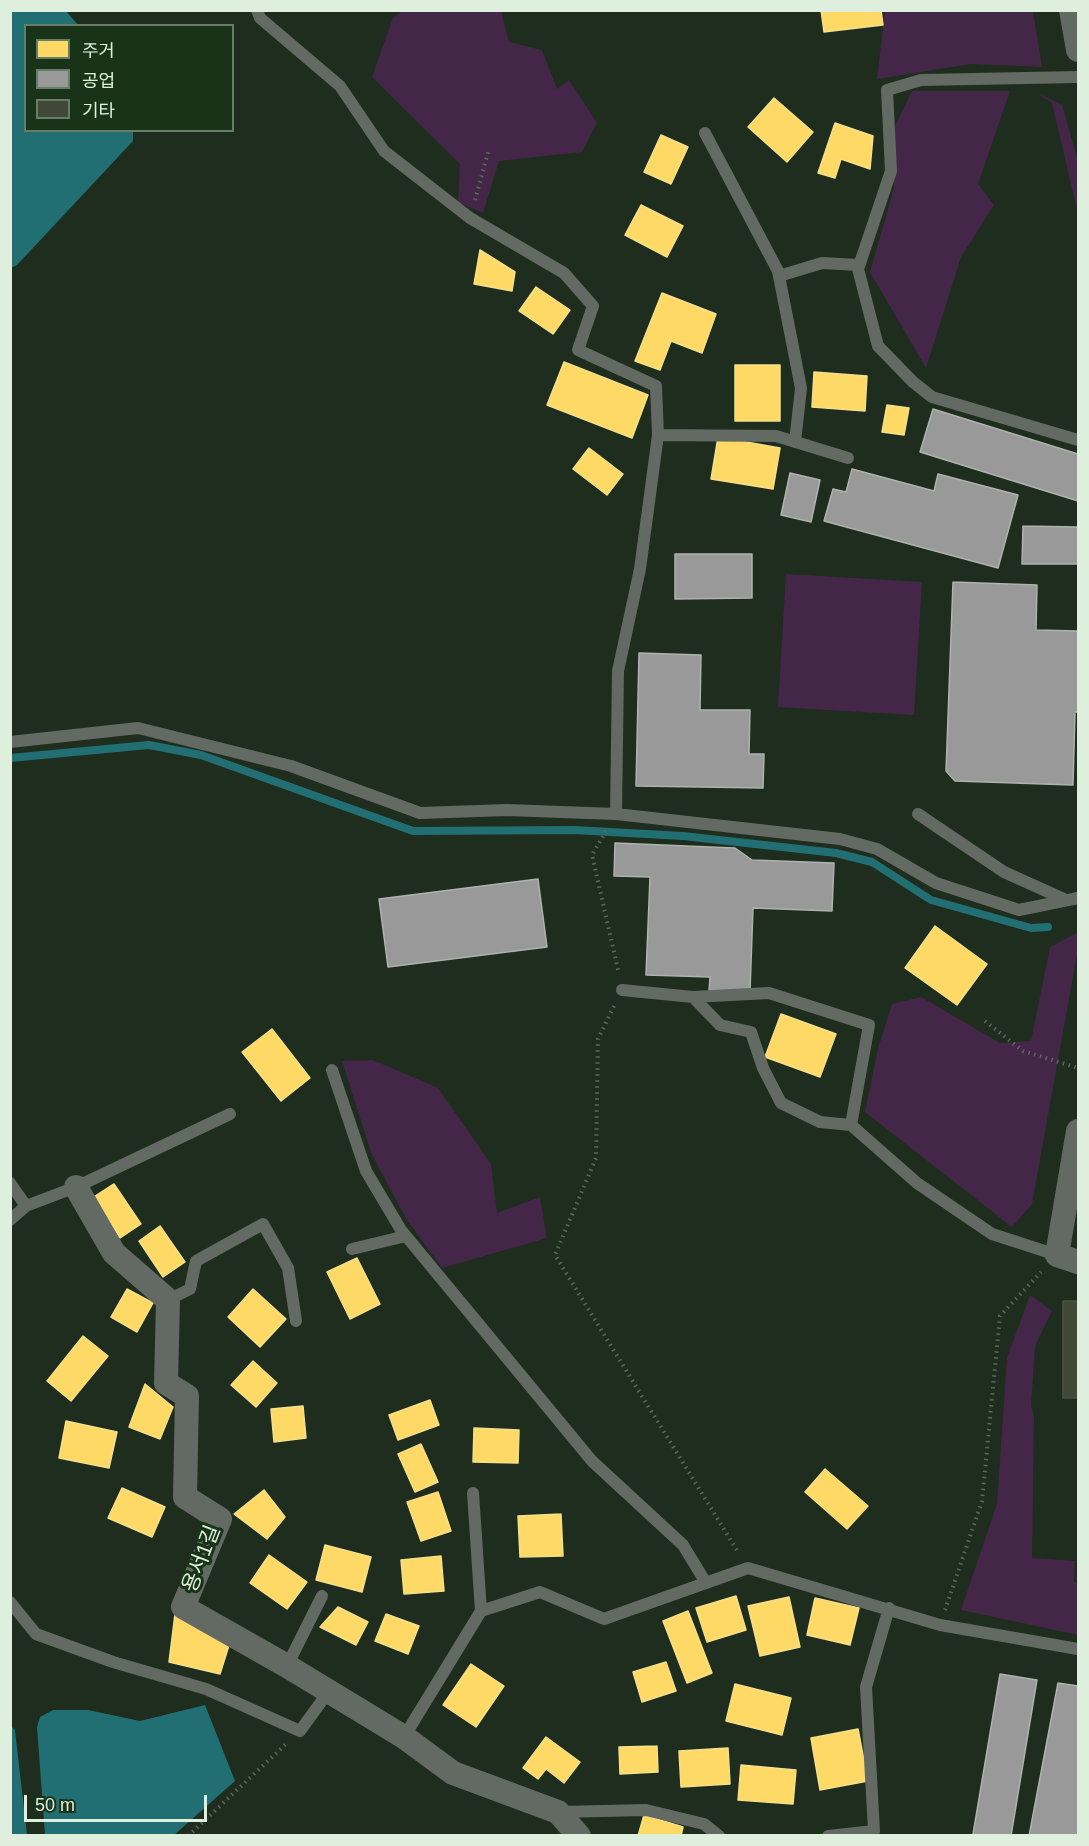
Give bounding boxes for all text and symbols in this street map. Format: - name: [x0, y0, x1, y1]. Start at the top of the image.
- legend: [24, 24, 234, 132]
- text: 주거: [82, 41, 115, 61]
- text: 공업: [82, 71, 115, 91]
- text: 기타: [82, 101, 115, 121]
- street label: 용서1길: [178, 1522, 226, 1596]
- scale bar: [27, 1783, 210, 1821]
- text: 50 m: [35, 1795, 75, 1815]

